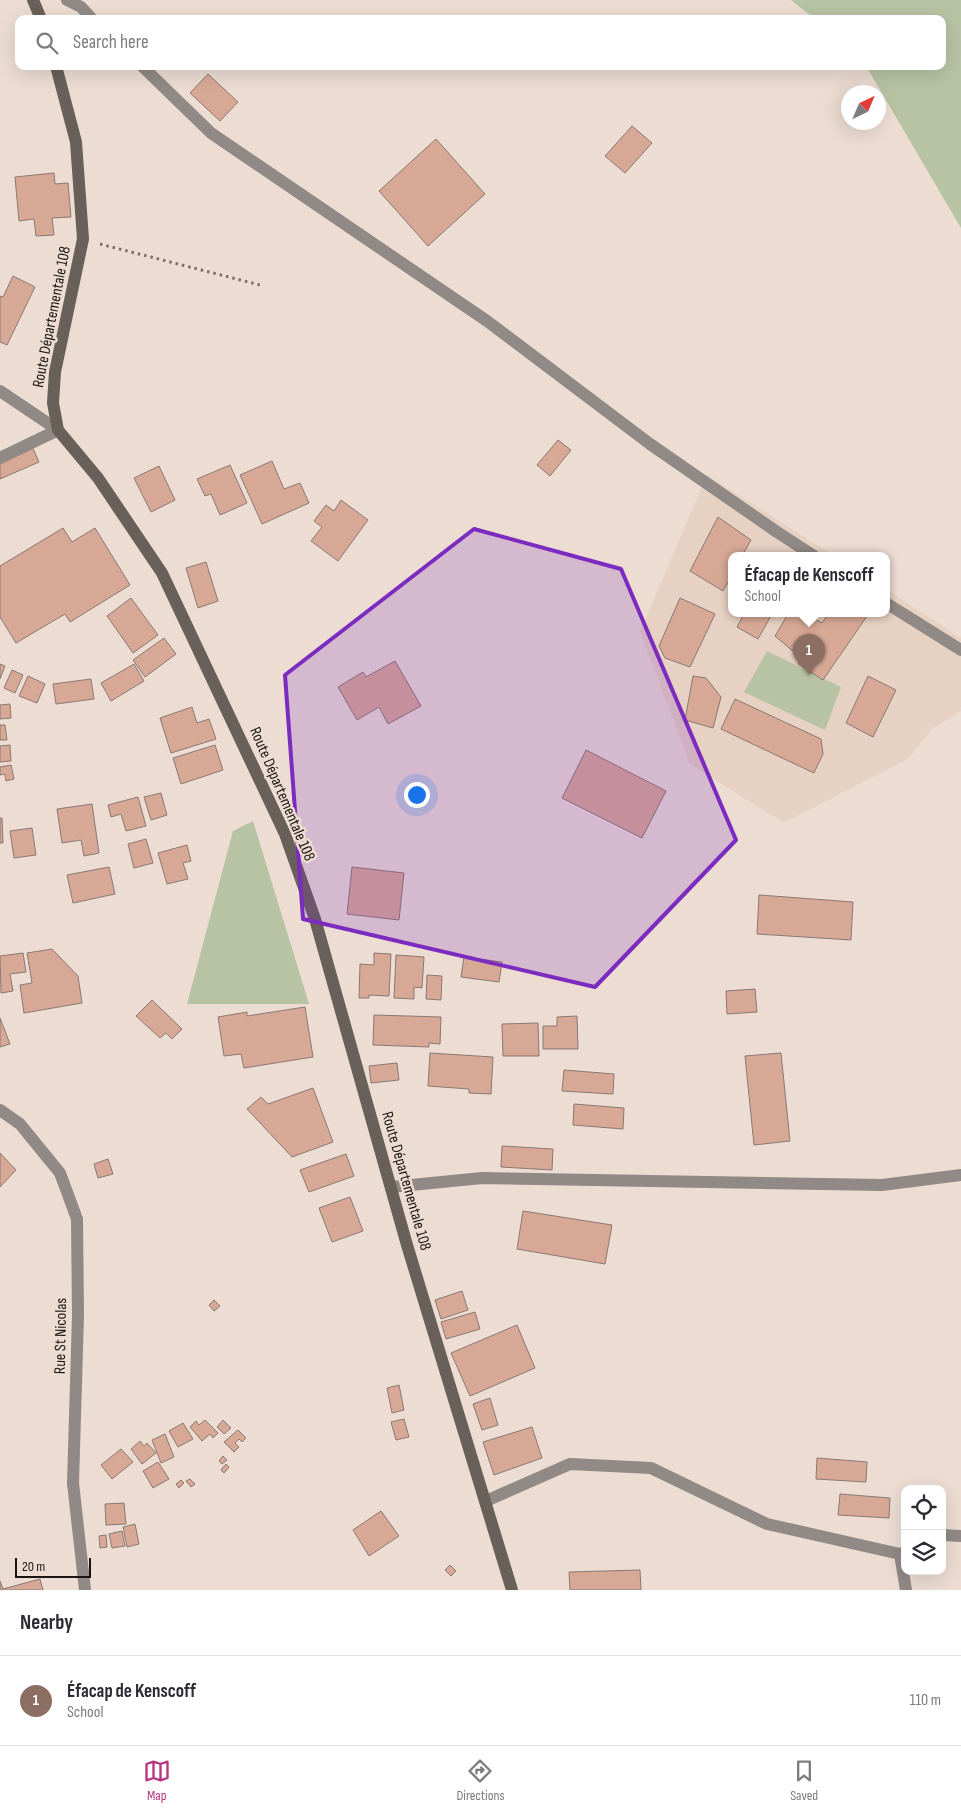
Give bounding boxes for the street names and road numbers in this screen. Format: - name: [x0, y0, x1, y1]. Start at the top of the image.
- street label: Route Départementale 108: [29, 245, 75, 389]
- street label: Route Départementale 108: [245, 724, 319, 864]
- street label: Route Départementale 108: [377, 1109, 435, 1253]
- street label: Rue St Nicolas: [51, 1297, 71, 1374]

